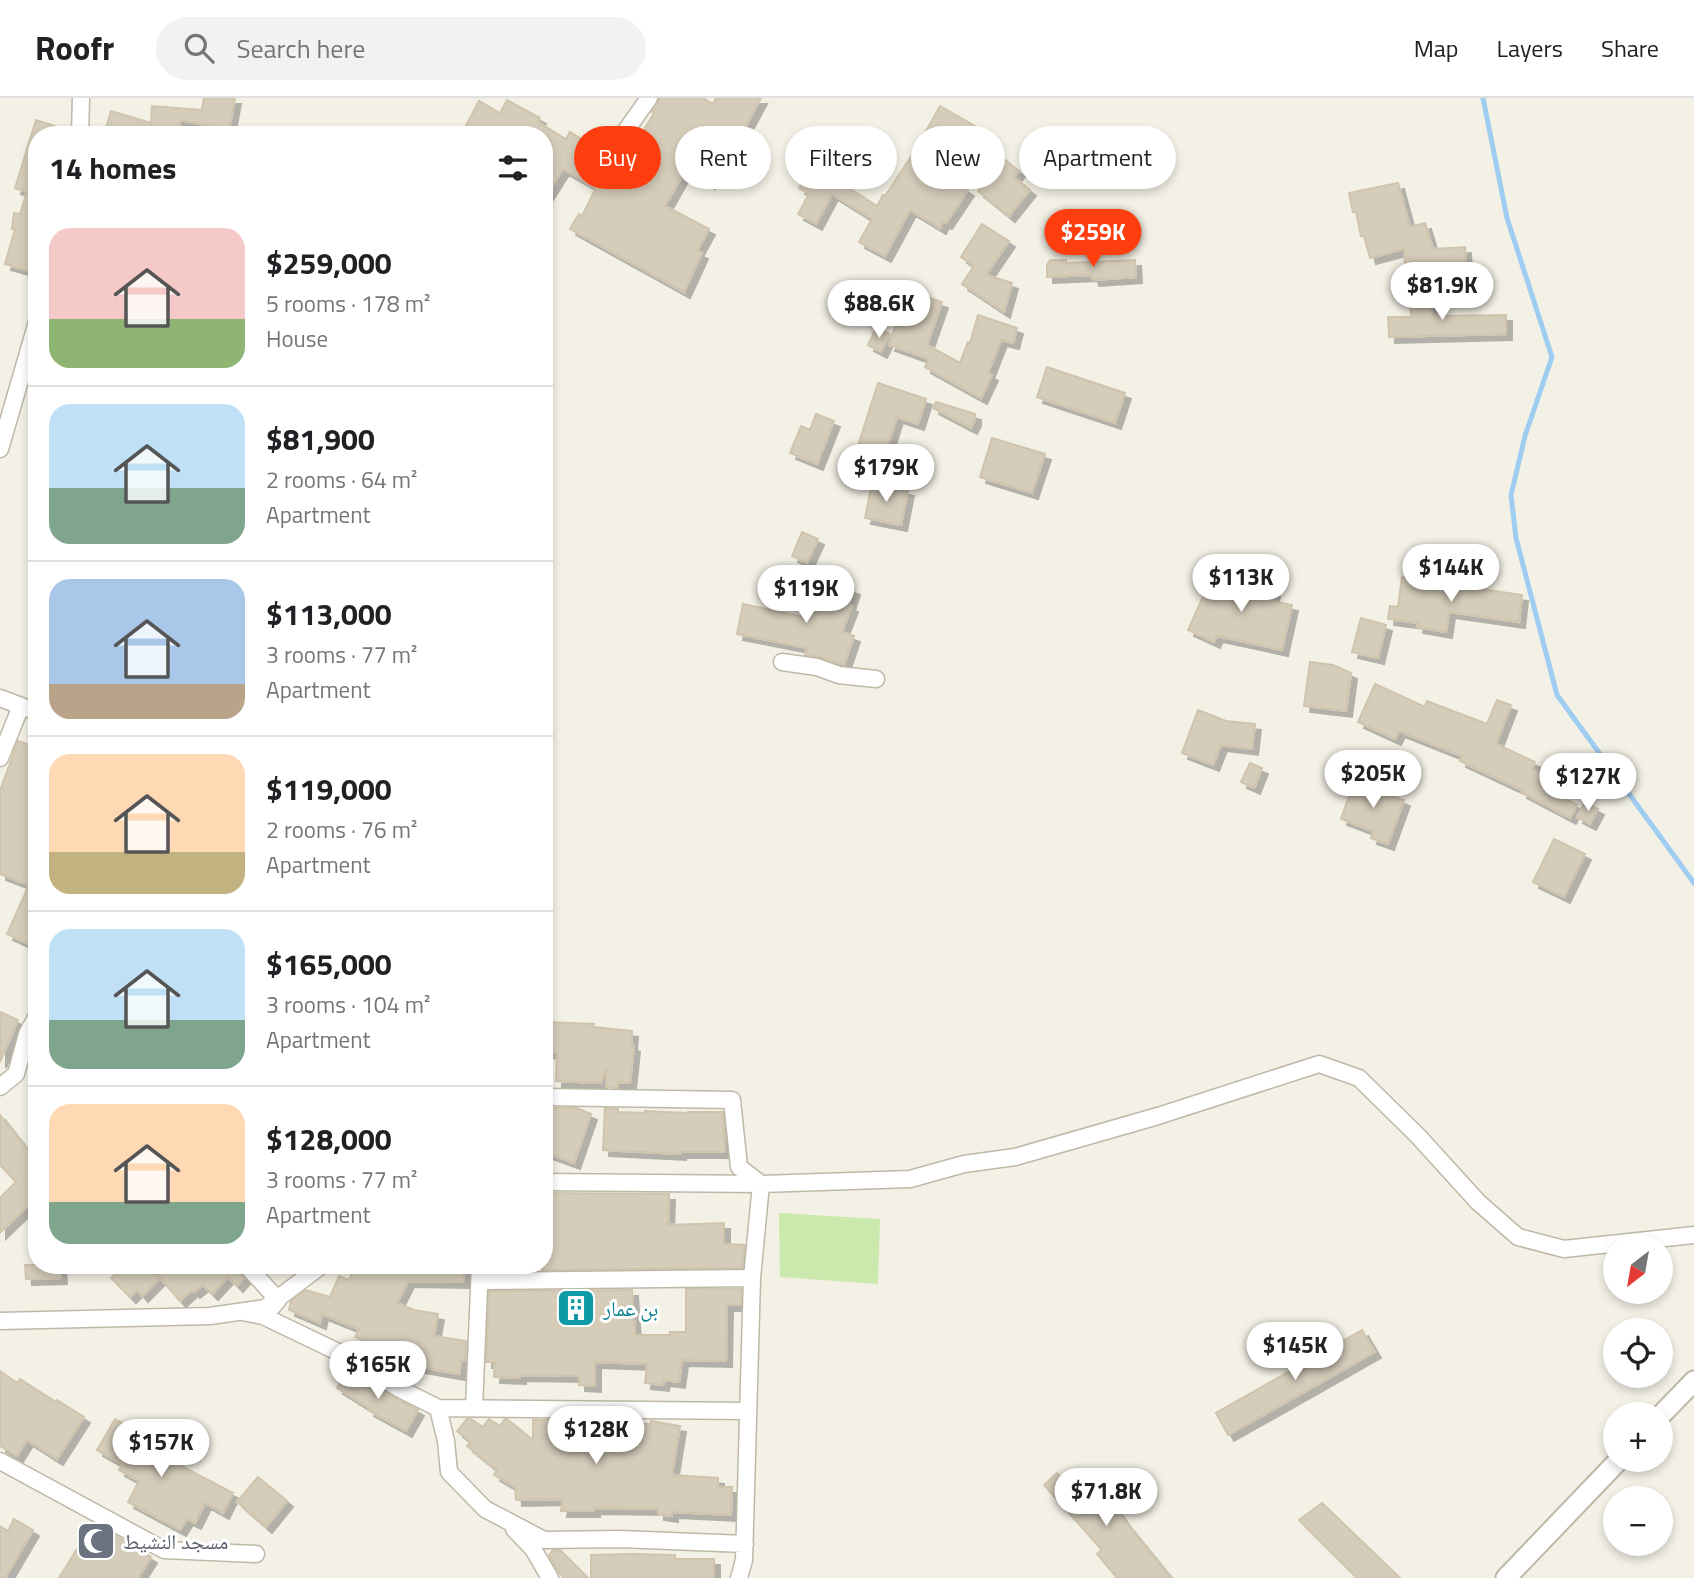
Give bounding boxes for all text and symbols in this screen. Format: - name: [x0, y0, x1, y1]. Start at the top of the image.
- search box: [156, 17, 646, 80]
- text: Roofr: [35, 23, 114, 73]
- icon: search: [180, 29, 218, 67]
- text: Search here: [236, 29, 365, 68]
- text: Map: [1414, 30, 1459, 66]
- text: Layers: [1497, 30, 1563, 66]
- text: Share: [1601, 30, 1659, 66]
- chip: Buy: [574, 126, 661, 189]
- chip: Rent: [675, 126, 771, 189]
- chip: Filters: [785, 126, 897, 189]
- chip: New: [911, 126, 1005, 189]
- chip: Apartment: [1019, 126, 1176, 189]
- text: 14 homes: [49, 145, 176, 191]
- icon: filters: [494, 149, 532, 187]
- pin: $259K: [1044, 209, 1142, 269]
- text: $259K: [1060, 214, 1126, 249]
- text: $259,000: [266, 240, 392, 286]
- icon: home: [105, 256, 189, 340]
- pin: $81.9K: [1385, 262, 1499, 322]
- text: $81.9K: [1406, 267, 1478, 302]
- pin: $88.6K: [822, 280, 936, 340]
- text: $88.6K: [843, 285, 915, 320]
- text: 5 rooms · 178 m²: [266, 286, 430, 321]
- text: House: [266, 321, 328, 356]
- text: $81,900: [266, 416, 375, 462]
- icon: home: [105, 432, 189, 516]
- pin: $179K: [837, 444, 935, 504]
- text: $179K: [853, 449, 919, 484]
- text: 2 rooms · 64 m²: [266, 462, 417, 497]
- text: Apartment: [266, 497, 371, 532]
- pin: $144K: [1402, 545, 1500, 604]
- text: $144K: [1418, 549, 1484, 584]
- pin: $113K: [1192, 554, 1290, 614]
- text: $113K: [1208, 559, 1274, 594]
- pin: $119K: [757, 566, 855, 625]
- text: $119K: [773, 570, 839, 605]
- text: $113,000: [266, 591, 392, 637]
- icon: home: [105, 607, 189, 691]
- text: 3 rooms · 77 m²: [266, 637, 417, 672]
- text: Apartment: [266, 672, 371, 707]
- pin: $205K: [1324, 750, 1422, 810]
- pin: $127K: [1539, 754, 1637, 813]
- text: $205K: [1340, 755, 1406, 790]
- text: $127K: [1555, 758, 1621, 793]
- text: $119,000: [266, 766, 392, 812]
- icon: home: [105, 782, 189, 866]
- text: 2 rooms · 76 m²: [266, 812, 417, 847]
- text: Apartment: [266, 847, 371, 882]
- text: $165,000: [266, 941, 392, 987]
- icon: home: [105, 957, 189, 1041]
- text: 3 rooms · 104 m²: [266, 987, 430, 1022]
- text: Apartment: [266, 1022, 371, 1057]
- text: $128,000: [266, 1116, 392, 1162]
- icon: home: [105, 1132, 189, 1216]
- text: 3 rooms · 77 m²: [266, 1162, 417, 1197]
- text: Apartment: [266, 1197, 371, 1232]
- north arrow: [1603, 1234, 1673, 1304]
- map controls: [1603, 1234, 1673, 1556]
- building icon: بن عمار: [555, 1287, 597, 1329]
- place label: بن عمار: [602, 1292, 658, 1324]
- button: locate: [1603, 1318, 1673, 1388]
- pin: $145K: [1246, 1322, 1344, 1382]
- text: $145K: [1262, 1327, 1328, 1362]
- pin: $165K: [329, 1342, 427, 1401]
- text: $165K: [345, 1346, 411, 1381]
- button: +: [1603, 1402, 1673, 1472]
- pin: $128K: [547, 1406, 645, 1466]
- text: $128K: [563, 1411, 629, 1446]
- pin: $157K: [112, 1420, 210, 1479]
- text: $157K: [128, 1424, 194, 1459]
- pin: $71.8K: [1049, 1468, 1163, 1528]
- text: $71.8K: [1070, 1473, 1142, 1508]
- button: −: [1603, 1486, 1673, 1556]
- mosque icon: مسجد النشيط: [75, 1520, 117, 1562]
- place label: مسجد النشيط: [123, 1525, 228, 1557]

